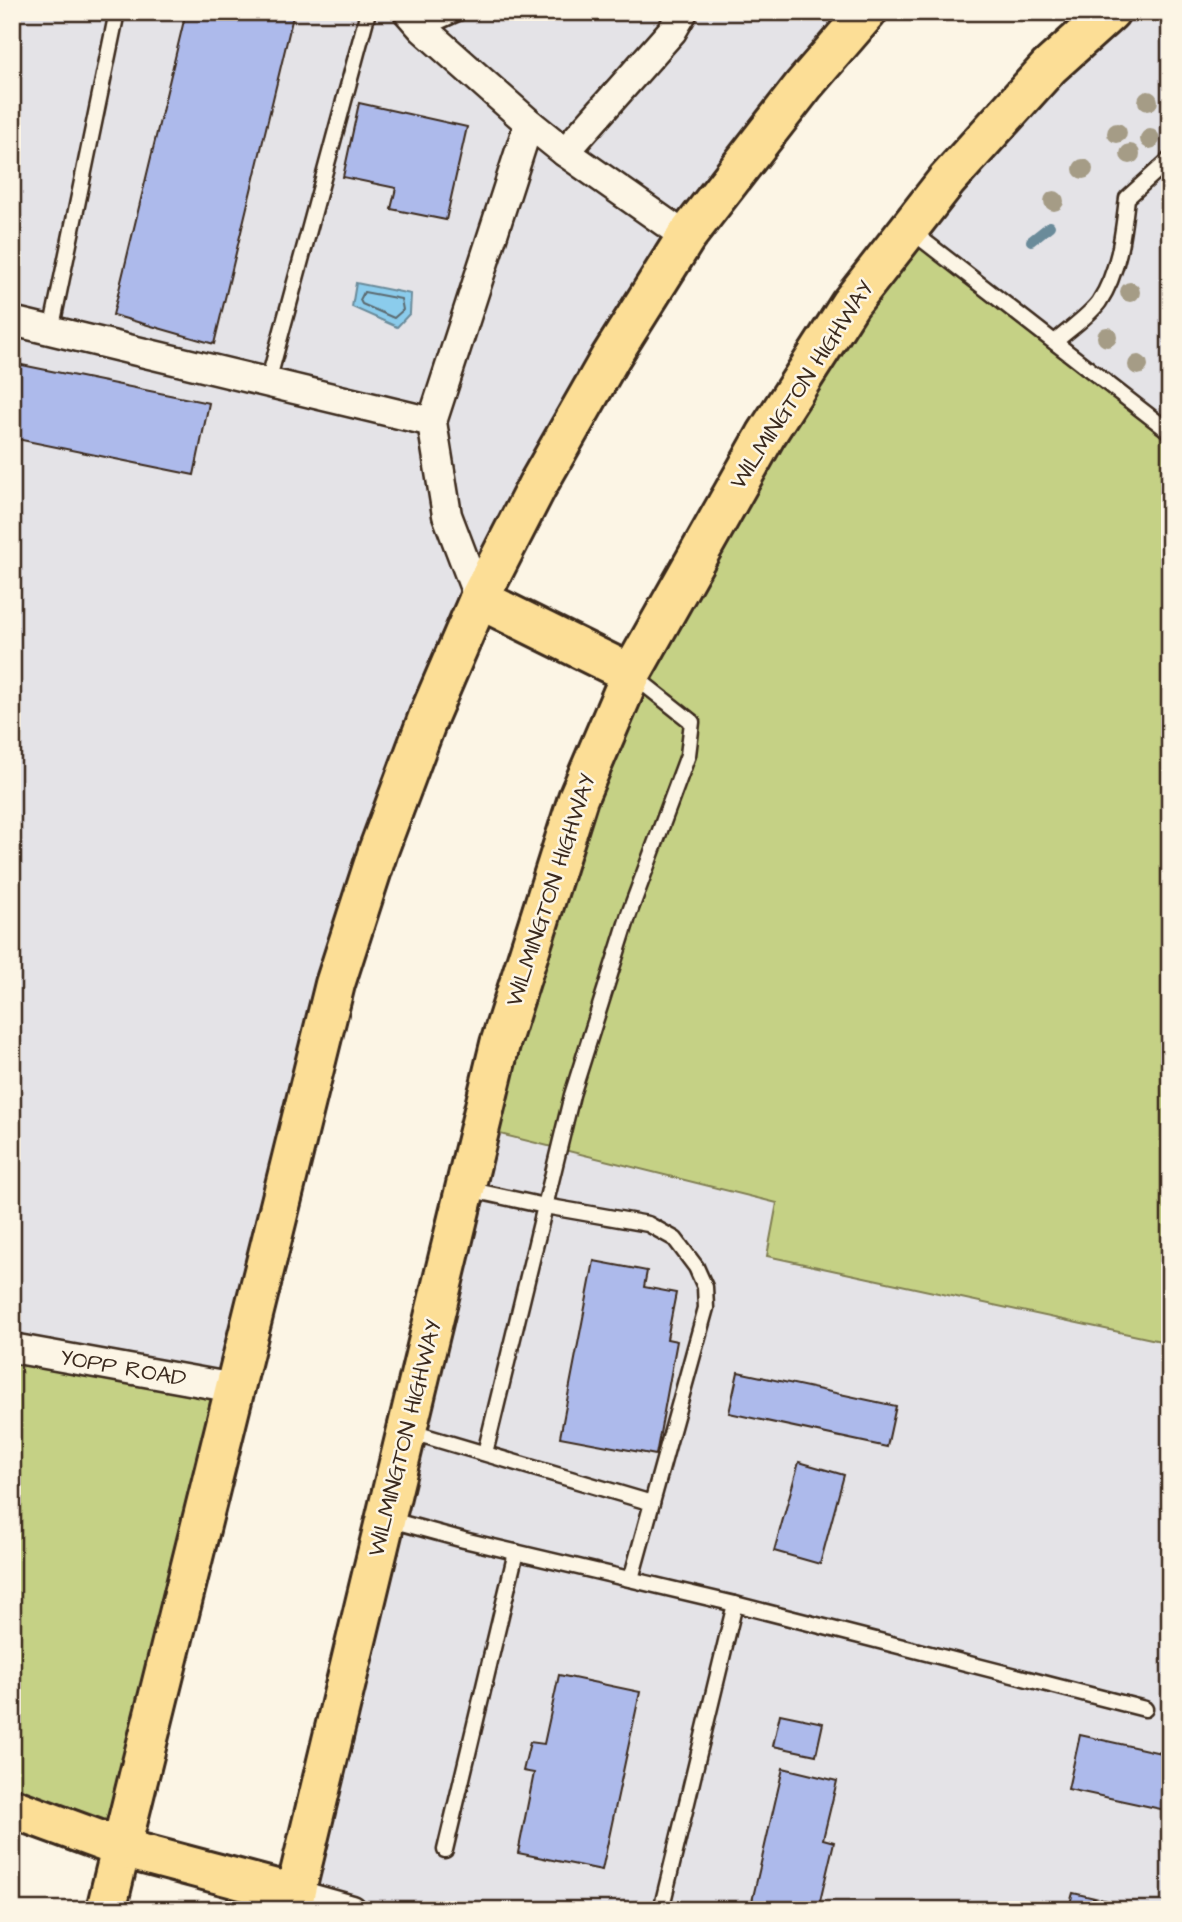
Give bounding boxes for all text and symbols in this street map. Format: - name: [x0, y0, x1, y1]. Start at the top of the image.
- street label: WILMINGTON HIGHWAY: [722, 274, 882, 496]
- street label: WILMINGTON HIGHWAY: [498, 769, 604, 1011]
- street label: WILMINGTON HIGHWAY: [360, 1316, 450, 1560]
- street label: YOPP ROAD: [57, 1341, 189, 1395]

